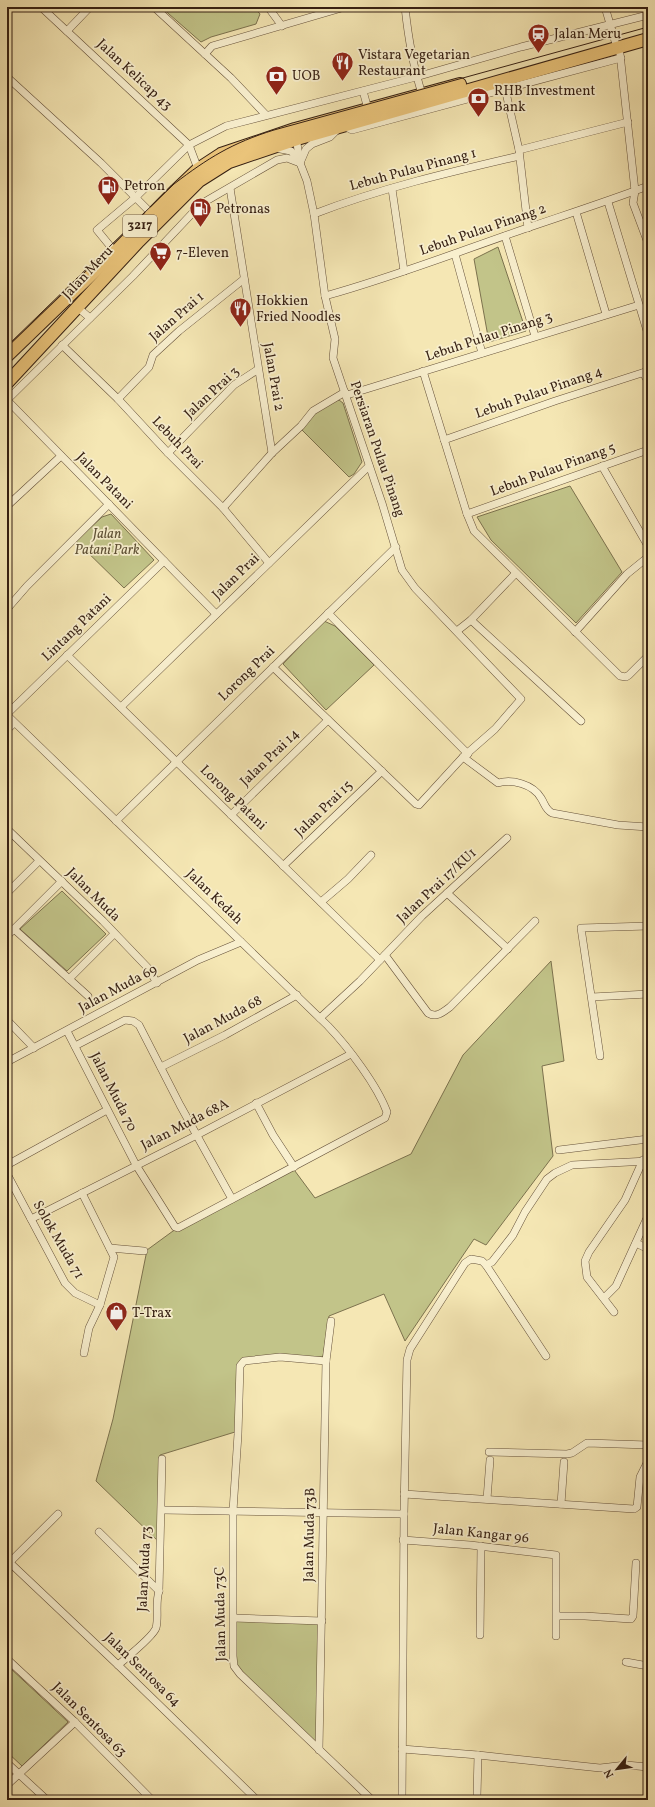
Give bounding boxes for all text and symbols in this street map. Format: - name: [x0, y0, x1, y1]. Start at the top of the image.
- station icon: Jalan Meru: [526, 21, 552, 54]
- place label: Jalan Meru: [554, 25, 621, 44]
- street label: Jalan Kelicap 43: [92, 35, 176, 115]
- place label: Vistara Vegetarian Restaurant: [358, 46, 470, 81]
- restaurant icon: Vistara Vegetarian Restaurant: [330, 50, 356, 83]
- bank icon: UOB: [263, 63, 289, 96]
- place label: UOB: [292, 67, 320, 86]
- place label: RHB Investment Bank: [494, 82, 596, 117]
- bank icon: RHB Investment Bank: [465, 86, 491, 119]
- street label: Lebuh Pulau Pinang 1: [348, 144, 478, 196]
- fuel station icon: Petron: [95, 173, 121, 206]
- place label: Petron: [124, 177, 165, 196]
- fuel station icon: Petronas: [188, 196, 214, 229]
- street label: Lebuh Pulau Pinang 2: [417, 199, 549, 261]
- place label: Petronas: [216, 200, 270, 219]
- road number: 3217: [123, 215, 157, 237]
- supermarket icon: 7-Eleven: [147, 240, 173, 273]
- street label: Jalan Meru: [58, 242, 118, 304]
- place label: 7-Eleven: [176, 244, 229, 263]
- street label: Jalan Prai 1: [145, 288, 209, 346]
- place label: Hokkien Fried Noodles: [256, 292, 341, 327]
- restaurant icon: Hokkien Fried Noodles: [227, 296, 253, 329]
- street label: Lebuh Pulau Pinang 3: [423, 308, 555, 366]
- street label: Jalan Prai 2: [258, 341, 288, 413]
- street label: Lebuh Pulau Pinang 4: [473, 362, 605, 424]
- street label: Jalan Prai 3: [180, 363, 244, 423]
- street label: Persiaran Pulau Pinang: [345, 378, 409, 520]
- street label: Lebuh Prai: [147, 413, 207, 473]
- street label: Lebuh Pulau Pinang 5: [488, 439, 618, 501]
- street label: Jalan Patani: [71, 448, 137, 514]
- park label: Jalan Patani Park: [74, 525, 140, 560]
- street label: Jalan Prai: [208, 550, 264, 604]
- street label: Lintang Patani: [38, 590, 116, 666]
- street label: Lorong Prai: [214, 642, 280, 706]
- street label: Jalan Prai 14: [236, 725, 304, 791]
- street label: Lorong Patani: [195, 761, 271, 835]
- street label: Jalan Prai 15: [291, 776, 357, 842]
- street label: Jalan Prai 17/KU1: [393, 844, 481, 928]
- street label: Jalan Muda: [62, 864, 124, 926]
- street label: Jalan Kedah: [181, 865, 247, 929]
- street label: Jalan Muda 69: [75, 960, 161, 1018]
- street label: Jalan Muda 68: [180, 991, 266, 1049]
- street label: Jalan Muda 70: [85, 1049, 141, 1135]
- street label: Jalan Muda 68A: [138, 1095, 232, 1155]
- street label: Solok Muda 71: [28, 1197, 88, 1283]
- shop icon: T-Trax: [104, 1300, 130, 1333]
- place label: T-Trax: [132, 1304, 171, 1323]
- street label: Jalan Muda 73B: [300, 1488, 320, 1582]
- street label: Jalan Kangar 96: [432, 1520, 530, 1548]
- street label: Jalan Muda 73: [133, 1526, 157, 1612]
- street label: Jalan Muda 73C: [211, 1566, 231, 1662]
- street label: Jalan Sentosa 64: [100, 1629, 184, 1711]
- street label: Jalan Sentosa 63: [47, 1678, 131, 1762]
- north arrow: [597, 1749, 637, 1789]
- text: N: [601, 1766, 618, 1780]

